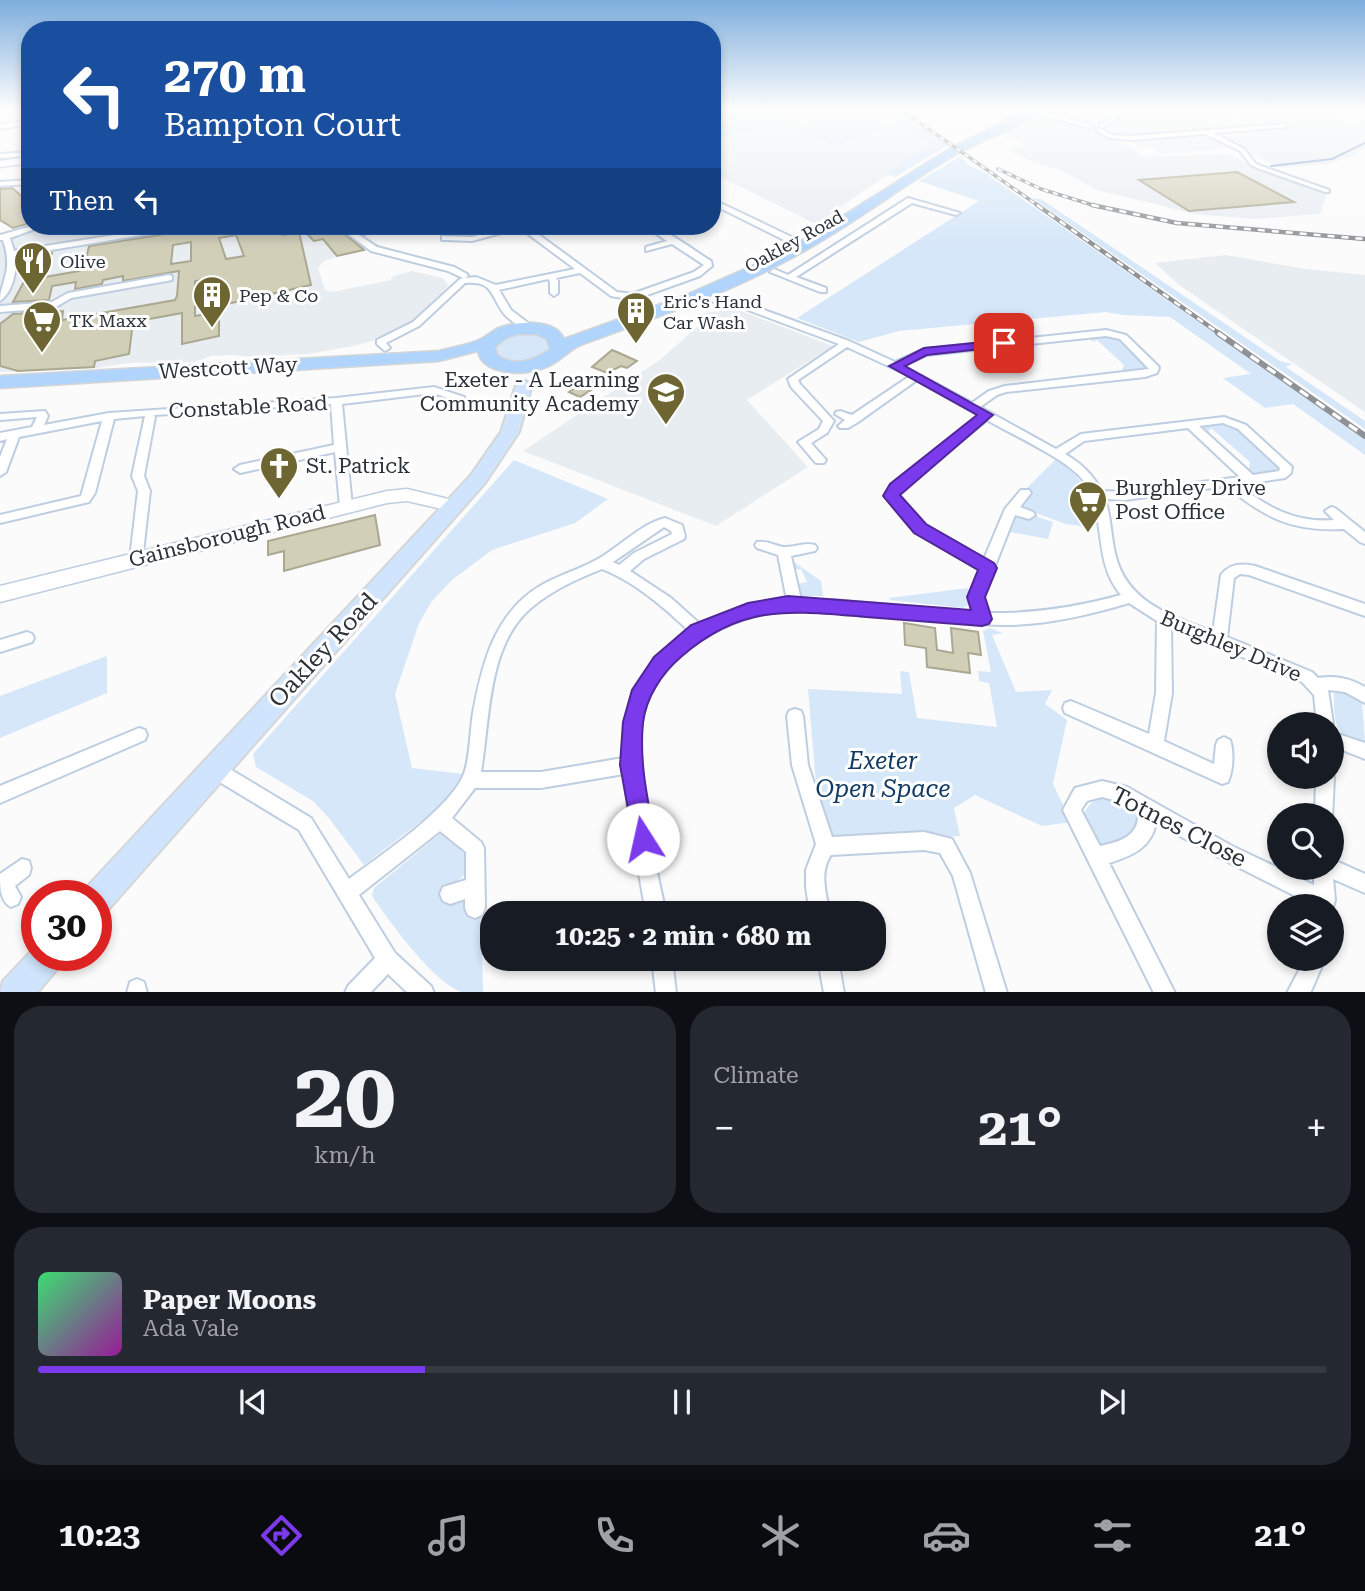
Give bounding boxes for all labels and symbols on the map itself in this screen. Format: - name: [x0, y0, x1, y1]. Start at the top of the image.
- street label: Oakley Road: [741, 205, 847, 277]
- restaurant icon: Olive: [12, 240, 54, 295]
- place label: Olive: [60, 251, 106, 272]
- building icon: Pep & Co: [191, 274, 233, 329]
- place label: Pep & Co: [239, 285, 318, 306]
- building icon: Eric's Hand Car Wash: [615, 290, 657, 345]
- place label: Eric's Hand Car Wash: [663, 291, 762, 333]
- supermarket icon: TK Maxx: [21, 299, 63, 354]
- place label: TK Maxx: [69, 310, 148, 331]
- pin: [974, 313, 1034, 373]
- street label: Westcott Way: [158, 352, 299, 384]
- place label: Exeter - A Learning Community Academy: [420, 368, 640, 416]
- school or university icon: Exeter - A Learning Community Academy: [645, 371, 687, 426]
- street label: Constable Road: [168, 391, 329, 423]
- church icon: St. Patrick: [258, 445, 300, 500]
- place label: St. Patrick: [306, 454, 410, 478]
- place label: Burghley Drive Post Office: [1115, 476, 1266, 524]
- supermarket icon: Burghley Drive Post Office: [1067, 479, 1109, 534]
- street label: Gainsborough Road: [126, 500, 328, 572]
- street label: Oakley Road: [263, 587, 383, 713]
- street label: Burghley Drive: [1157, 605, 1305, 687]
- park label: Exeter Open Space: [815, 747, 951, 803]
- street label: Totnes Close: [1107, 781, 1251, 873]
- position arrow: [606, 802, 680, 876]
- speed limit sign: 30: [21, 880, 112, 971]

